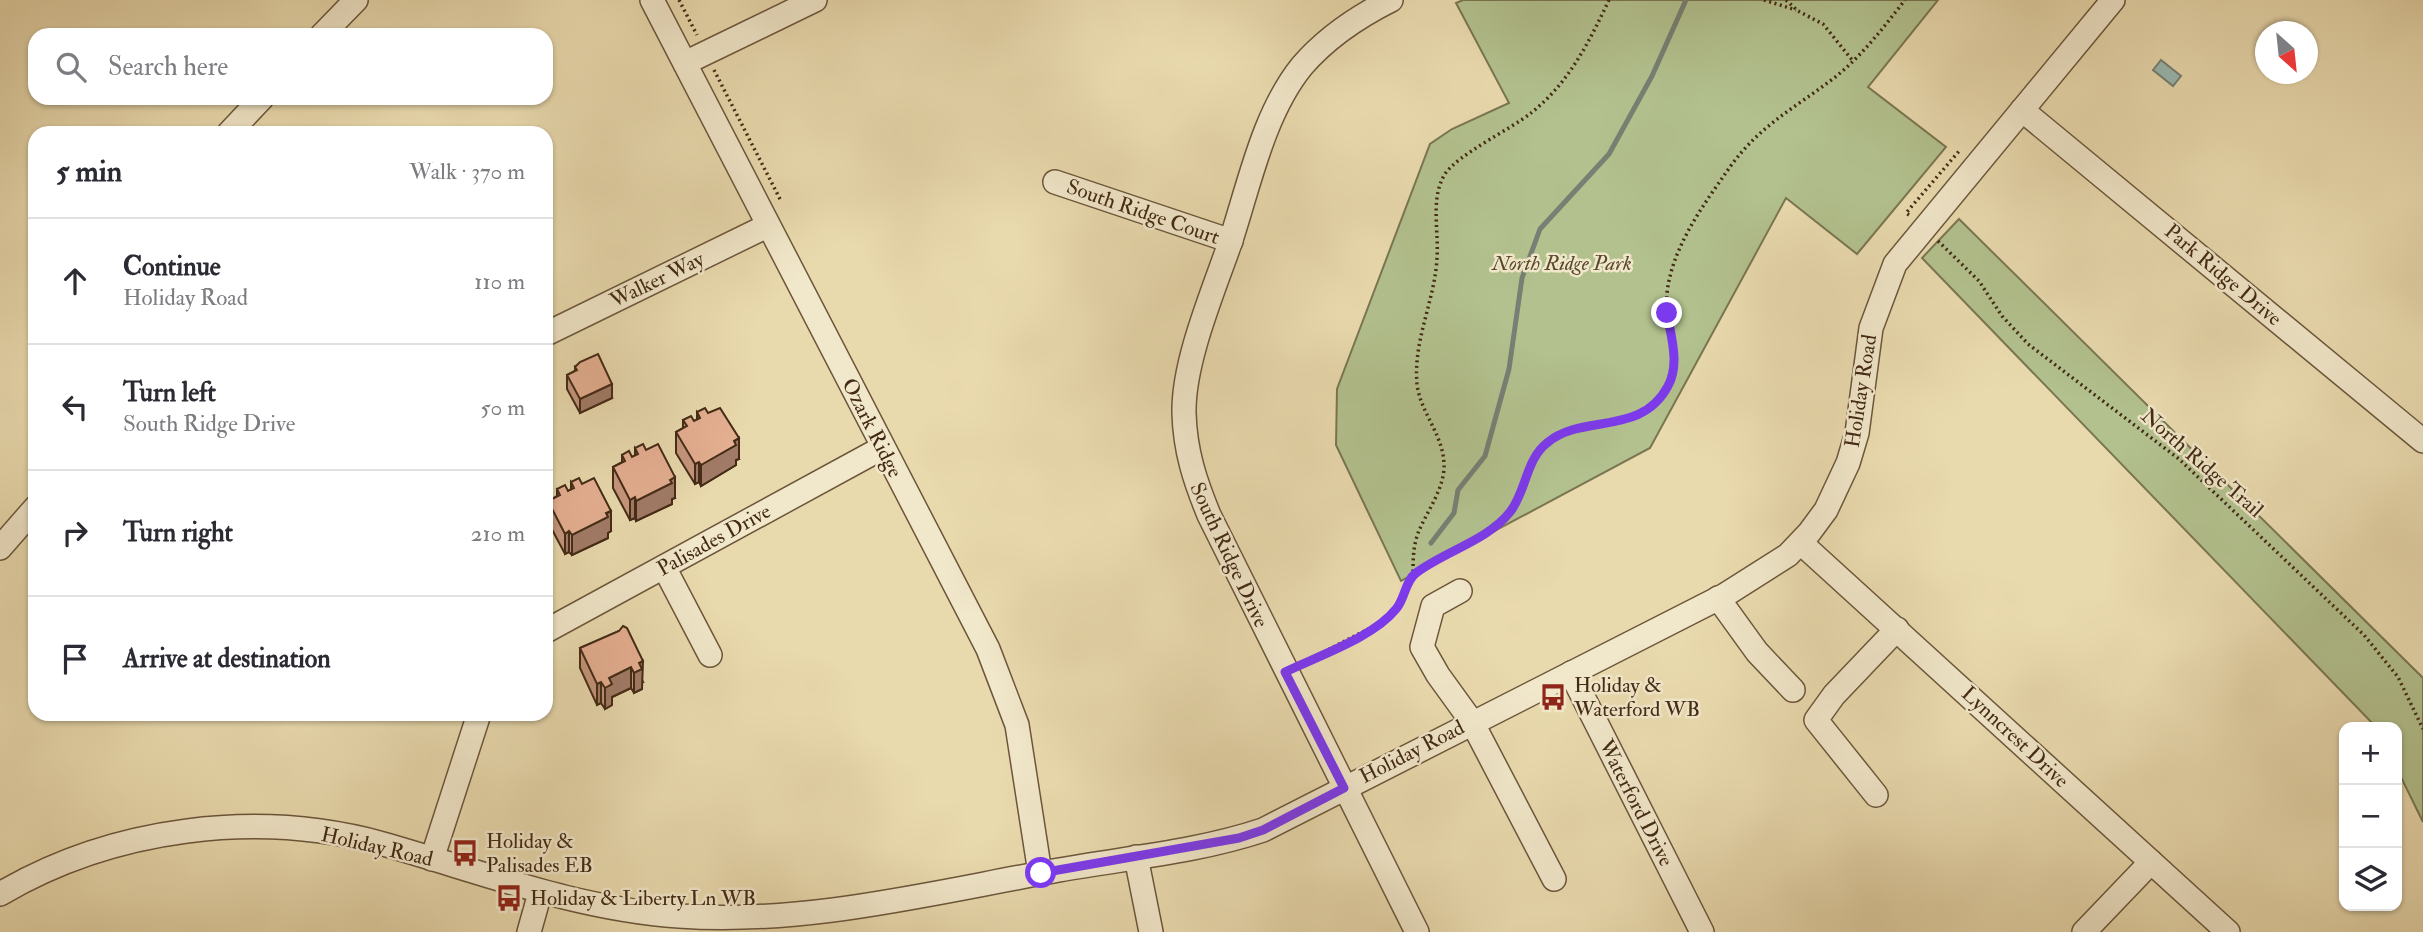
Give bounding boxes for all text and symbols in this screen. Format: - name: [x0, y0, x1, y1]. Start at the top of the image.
- north arrow: [2255, 21, 2318, 84]
- search box: [28, 28, 553, 105]
- icon: search: [52, 48, 90, 86]
- text: Search here: [108, 51, 228, 83]
- text: 5 min: [56, 153, 122, 190]
- text: Walk · 370 m: [409, 157, 525, 186]
- street label: South Ridge Court: [1063, 173, 1223, 251]
- street label: Park Ridge Drive: [2159, 218, 2287, 332]
- street label: Walker Way: [605, 245, 709, 315]
- park label: North Ridge Park: [1491, 250, 1632, 277]
- text: Continue: [123, 251, 221, 283]
- icon: ahead: [56, 262, 94, 300]
- text: 110 m: [474, 267, 525, 296]
- text: Holiday Road: [123, 283, 248, 312]
- route end: [1651, 297, 1682, 328]
- street label: Holiday Road: [1839, 332, 1883, 449]
- street label: Ozark Ridge: [835, 374, 909, 482]
- text: Turn left: [123, 377, 216, 409]
- icon: left: [56, 388, 94, 426]
- text: 50 m: [481, 393, 525, 422]
- street label: North Ridge Trail: [2135, 402, 2269, 524]
- text: South Ridge Drive: [123, 409, 295, 438]
- street label: South Ridge Drive: [1184, 478, 1275, 632]
- street label: Palisades Drive: [652, 498, 776, 582]
- icon: right: [56, 514, 94, 552]
- text: Turn right: [123, 517, 233, 549]
- text: 210 m: [471, 519, 525, 548]
- icon: arrive: [56, 640, 94, 678]
- text: Arrive at destination: [123, 643, 331, 675]
- place label: Holiday & Waterford WB: [1573, 672, 1700, 723]
- street label: Lynncrest Drive: [1956, 680, 2075, 794]
- bus stop icon: Holiday & Waterford WB: [1538, 682, 1568, 712]
- street label: Holiday Road: [1355, 714, 1470, 790]
- map controls: [2339, 722, 2402, 911]
- button: +: [2339, 722, 2402, 785]
- street label: Waterford Drive: [1592, 734, 1680, 871]
- button: −: [2339, 785, 2402, 848]
- street label: Holiday Road: [318, 821, 436, 873]
- place label: Holiday & Palisades EB: [486, 828, 593, 879]
- bus stop icon: Holiday & Palisades EB: [450, 838, 480, 868]
- button: layers: [2339, 848, 2402, 911]
- route start: [1025, 857, 1056, 888]
- bus stop icon: Holiday & Liberty Ln WB: [494, 883, 524, 913]
- place label: Holiday & Liberty Ln WB: [530, 885, 756, 912]

